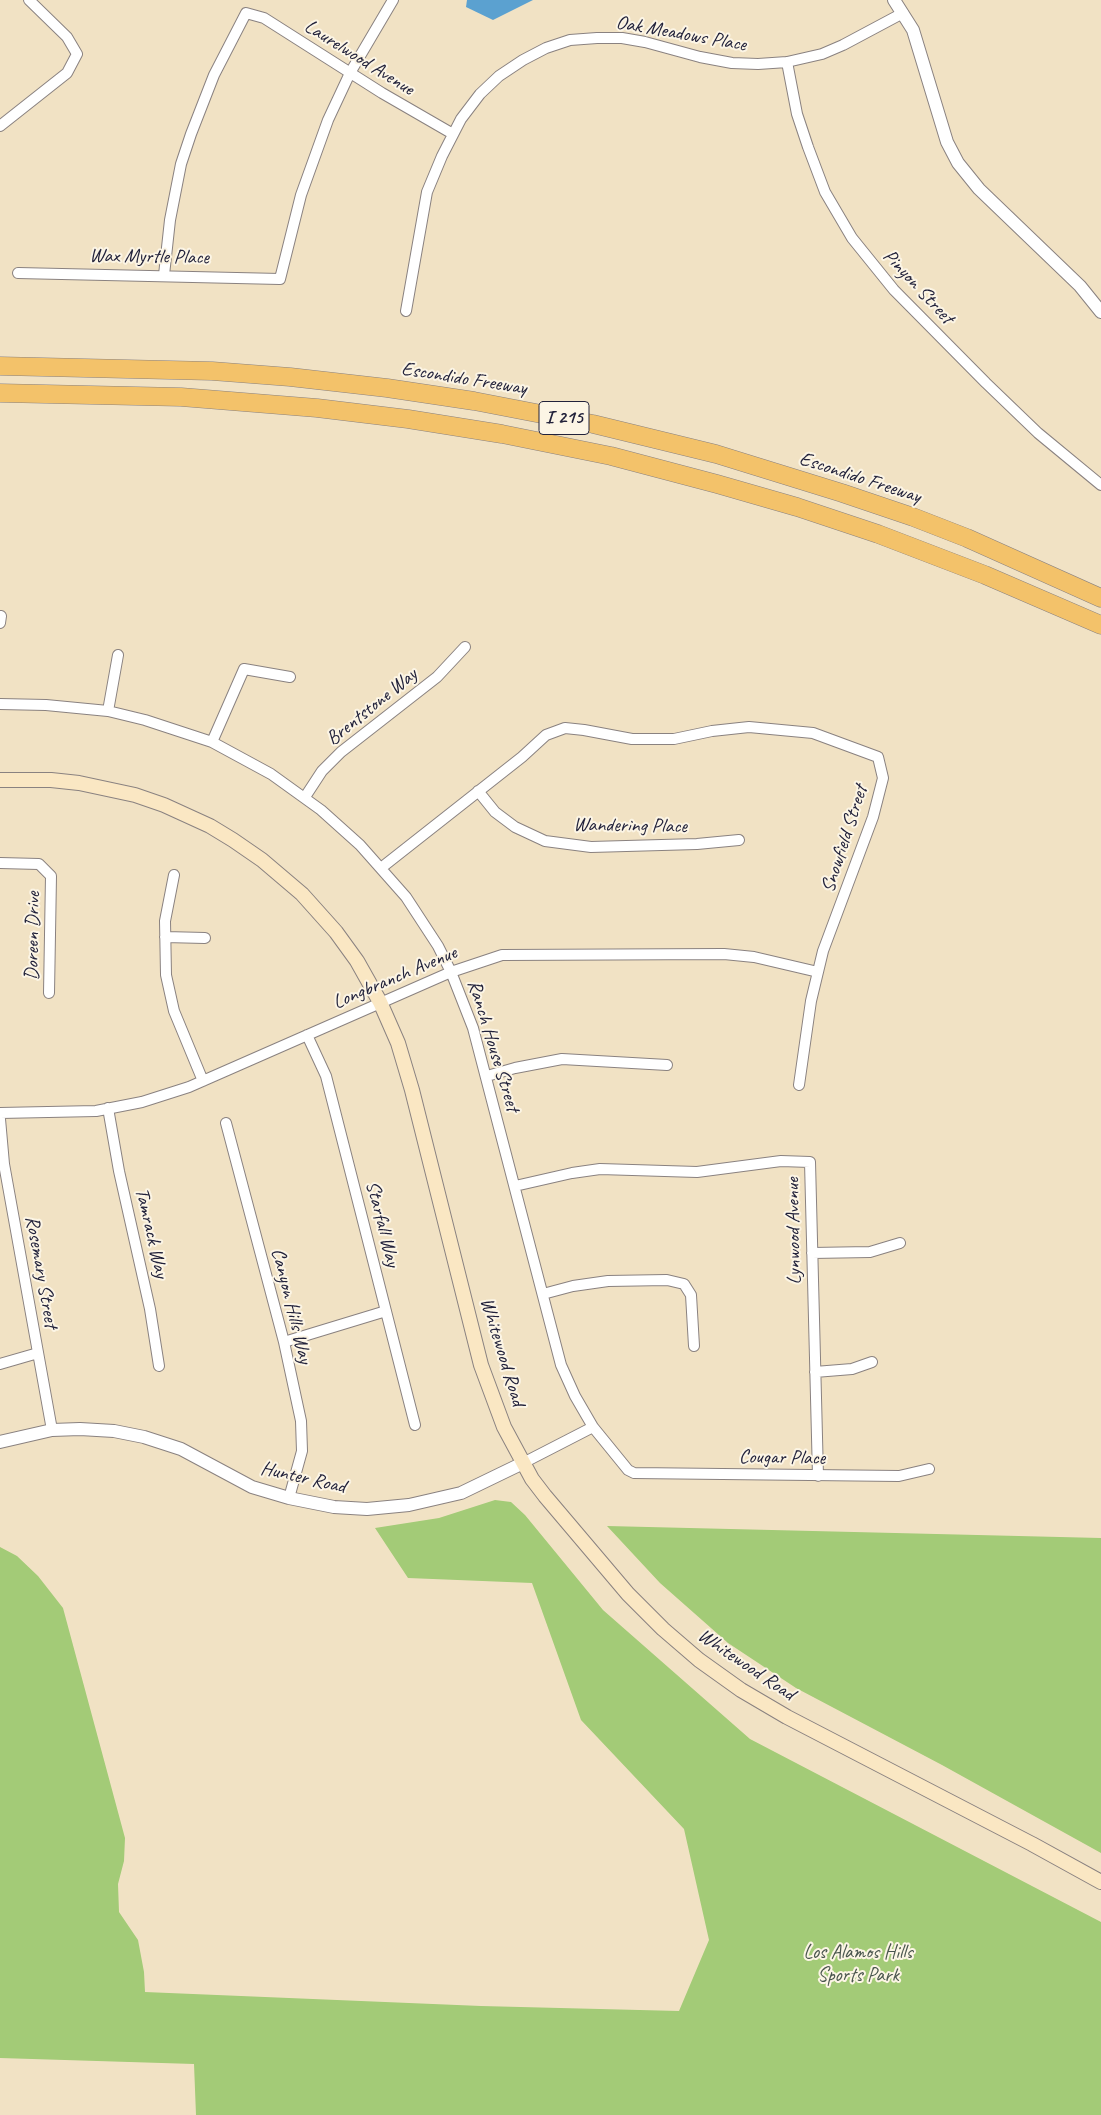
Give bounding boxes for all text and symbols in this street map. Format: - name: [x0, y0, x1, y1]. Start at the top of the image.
- street label: Oak Meadows Place: [614, 11, 748, 57]
- street label: Laurelwood Avenue: [300, 15, 418, 101]
- street label: Wax Myrtle Place: [89, 244, 209, 270]
- street label: Pinyon Street: [877, 245, 959, 329]
- street label: Escondido Freeway: [400, 357, 528, 401]
- road number: I 215: [539, 402, 589, 434]
- street label: Escondido Freeway: [796, 447, 924, 509]
- street label: Brentstone Way: [322, 663, 422, 751]
- street label: Snowfield Street: [816, 782, 874, 896]
- street label: Wandering Place: [573, 813, 687, 839]
- street label: Doreen Drive: [20, 891, 46, 981]
- street label: Longbranch Avenue: [329, 941, 461, 1015]
- street label: Ranch House Street: [462, 977, 524, 1115]
- street label: Lynwood Avenue: [781, 1177, 807, 1285]
- street label: Starfall Way: [360, 1179, 404, 1269]
- street label: Tamrack Way: [129, 1186, 173, 1280]
- street label: Rosemary Street: [19, 1214, 63, 1330]
- street label: Canyon Hills Way: [265, 1246, 317, 1366]
- street label: Whitewood Road: [474, 1295, 530, 1409]
- street label: Cougar Place: [739, 1445, 825, 1471]
- street label: Hunter Road: [258, 1457, 348, 1499]
- street label: Whitewood Road: [693, 1624, 799, 1706]
- park label: Los Alamos Hills Sports Park: [803, 1941, 913, 1988]

